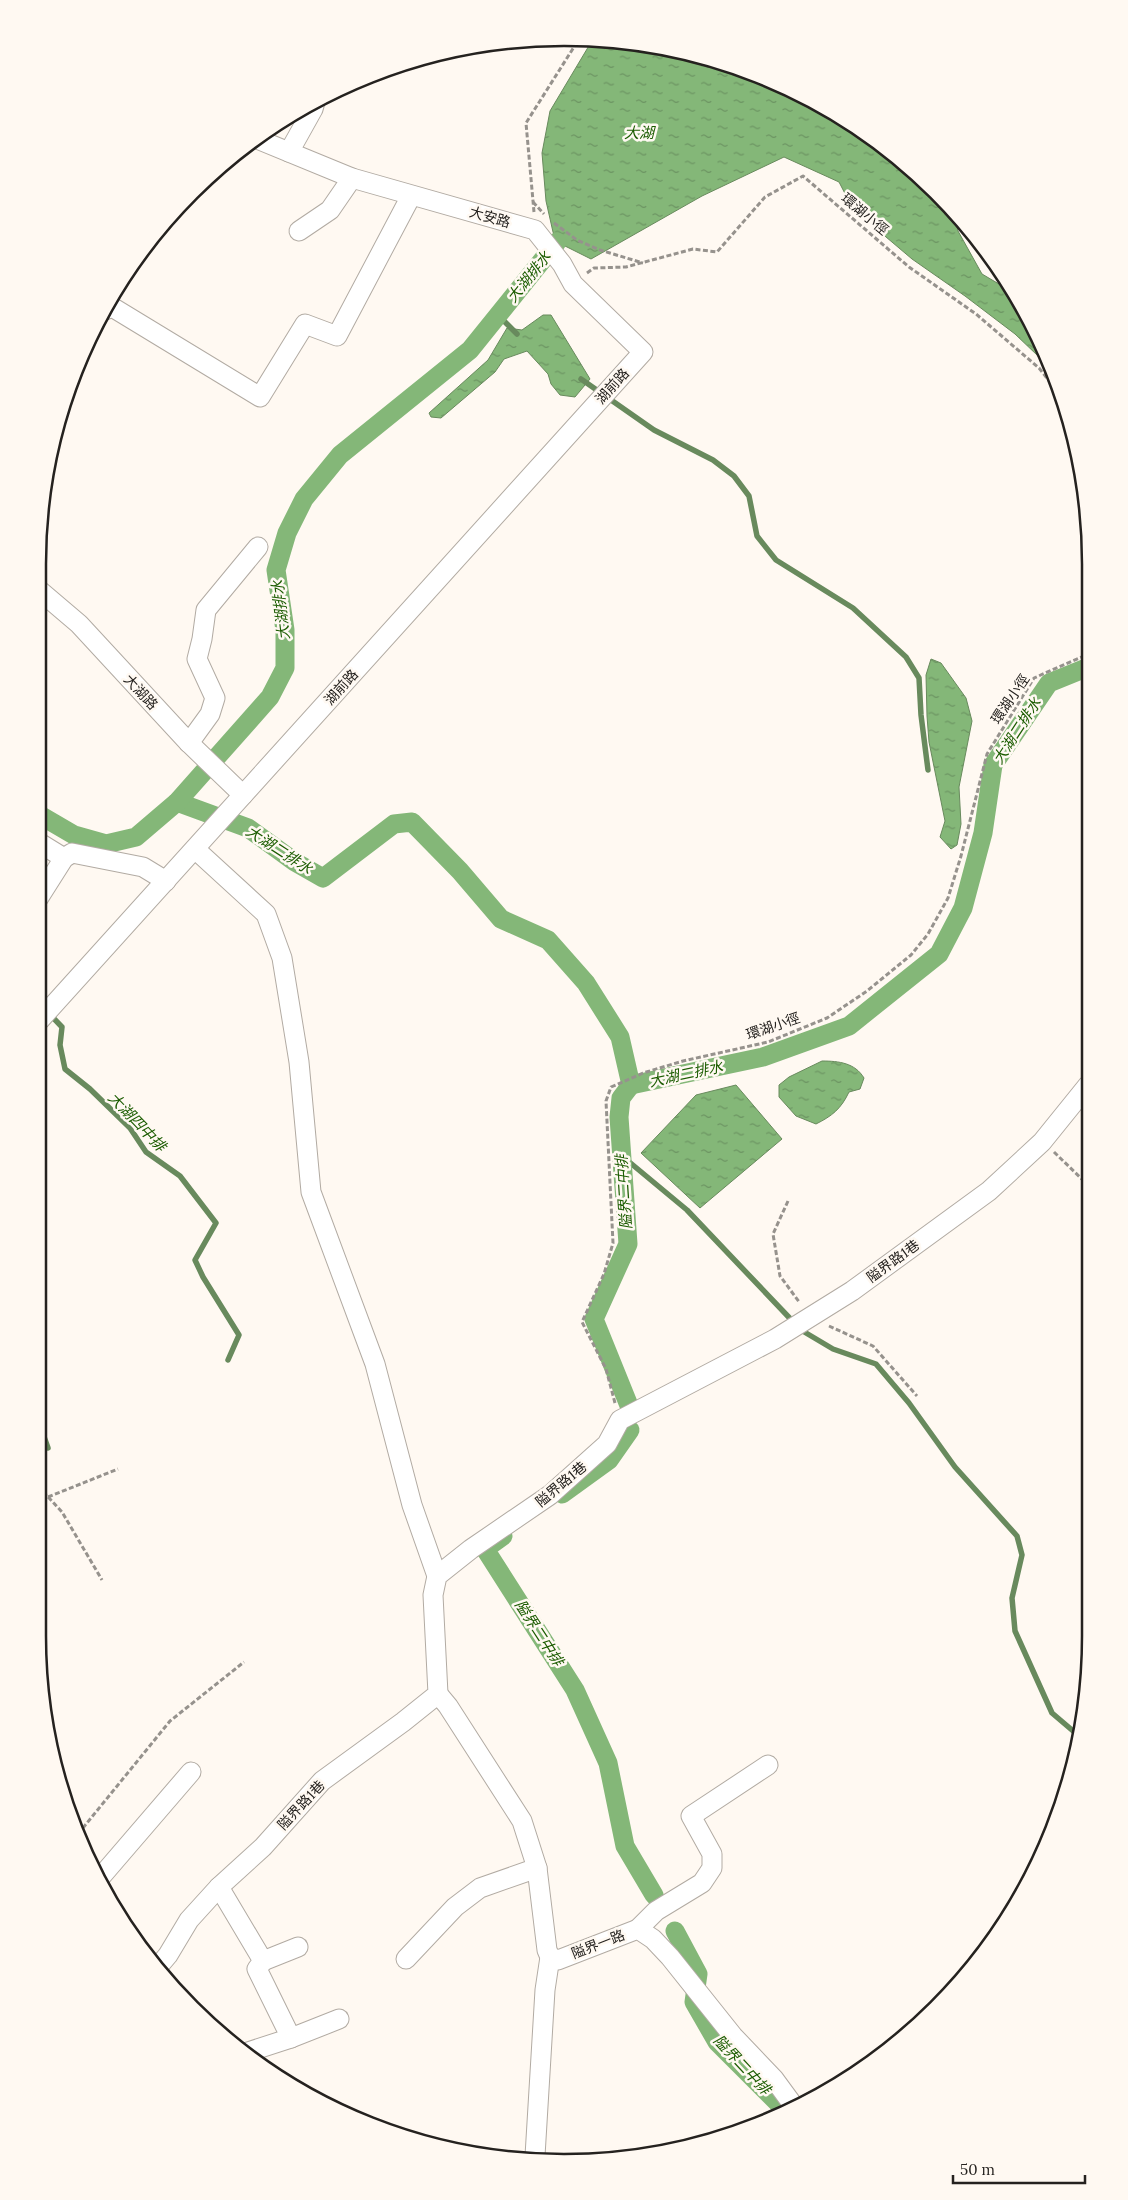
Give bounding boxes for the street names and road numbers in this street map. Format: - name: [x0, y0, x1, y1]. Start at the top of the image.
- street label: 環湖小徑: [838, 189, 892, 239]
- street label: 大安路: [467, 203, 513, 231]
- street label: 湖前路: [591, 364, 633, 408]
- street label: 湖前路: [320, 665, 362, 709]
- street label: 大湖路: [120, 671, 162, 713]
- street label: 環湖小徑: [987, 671, 1033, 727]
- street label: 環湖小徑: [744, 1008, 802, 1044]
- street label: 隘界路1巷: [863, 1236, 923, 1286]
- street label: 隘界路1巷: [532, 1457, 590, 1511]
- street label: 隘界路1巷: [274, 1777, 328, 1833]
- street label: 隘界一路: [569, 1926, 627, 1962]

